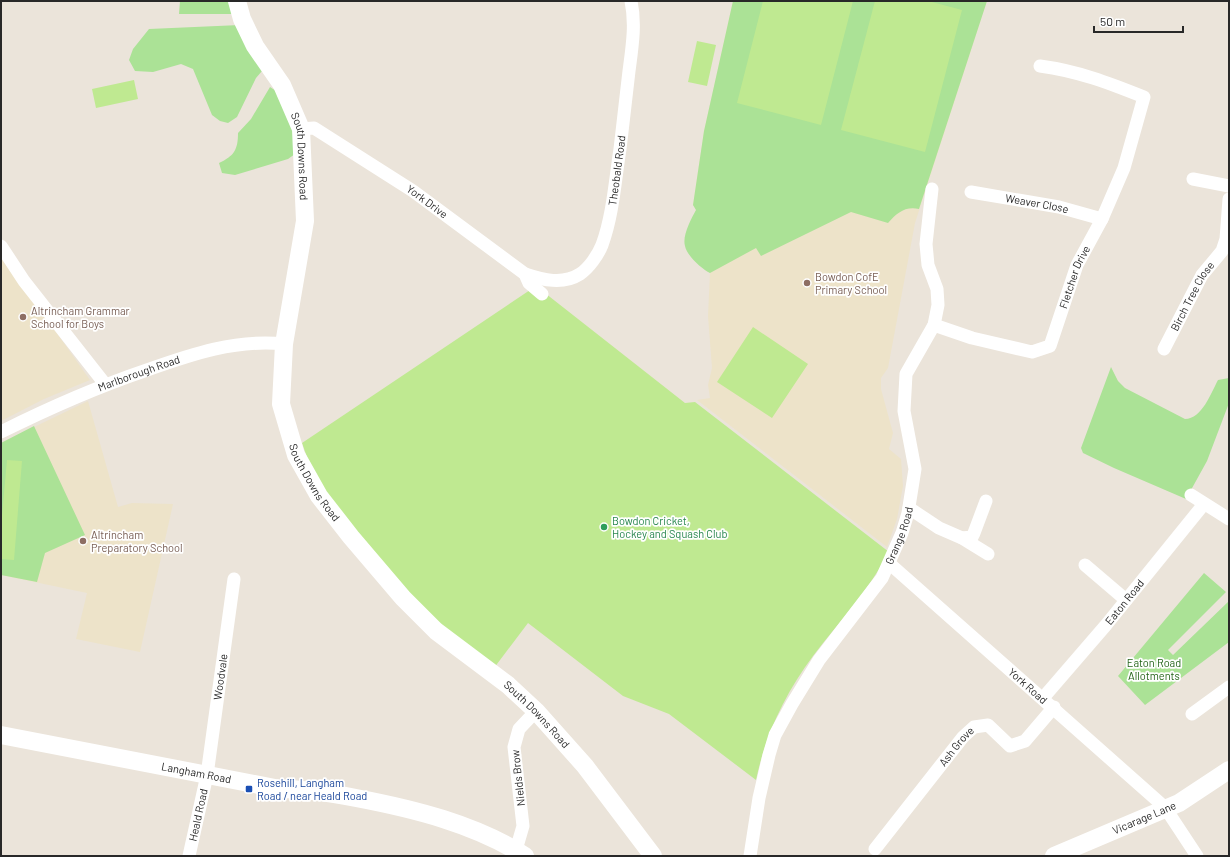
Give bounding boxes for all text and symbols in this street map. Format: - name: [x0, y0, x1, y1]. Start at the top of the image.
- scale bar: [1094, 8, 1183, 34]
- text: 50 m: [1100, 14, 1125, 28]
- street label: South Downs Road: [289, 110, 311, 201]
- street label: Theobald Road: [605, 135, 628, 206]
- street label: York Drive: [404, 182, 451, 221]
- street label: Weaver Close: [1004, 191, 1070, 215]
- street label: Fletcher Drive: [1056, 243, 1092, 310]
- street label: Birch Tree Close: [1167, 258, 1217, 333]
- place label: Bowdon CofE Primary School: [815, 270, 887, 296]
- marker: Bowdon CofE Primary School: [802, 278, 812, 288]
- place label: Altrincham Grammar School for Boys: [31, 304, 130, 330]
- marker: Altrincham Grammar School for Boys: [18, 312, 28, 322]
- street label: Marlborough Road: [96, 352, 181, 394]
- street label: South Downs Road: [287, 442, 343, 524]
- street label: Grange Road: [882, 506, 915, 566]
- place label: Bowdon Cricket, Hockey and Squash Club: [612, 514, 727, 540]
- marker: Bowdon Cricket, Hockey and Squash Club: [599, 522, 609, 532]
- place label: Altrincham Preparatory School: [91, 528, 183, 554]
- marker: Altrincham Preparatory School: [78, 536, 88, 546]
- street label: Eaton Road: [1102, 576, 1146, 627]
- street label: Woodvale: [210, 653, 230, 701]
- park label: Eaton Road Allotments: [1127, 656, 1181, 682]
- street label: York Road: [1006, 665, 1050, 706]
- street label: South Downs Road: [502, 677, 573, 750]
- street label: Ash Grove: [936, 723, 976, 768]
- street label: Nields Brow: [508, 749, 527, 807]
- street label: Langham Road: [160, 759, 233, 785]
- place label: Rosehill, Langham Road / near Heald Road: [257, 776, 367, 802]
- marker: Rosehill, Langham Road / near Heald Road: [244, 784, 254, 794]
- street label: Heald Road: [185, 787, 210, 843]
- street label: Vicarage Lane: [1110, 798, 1178, 837]

